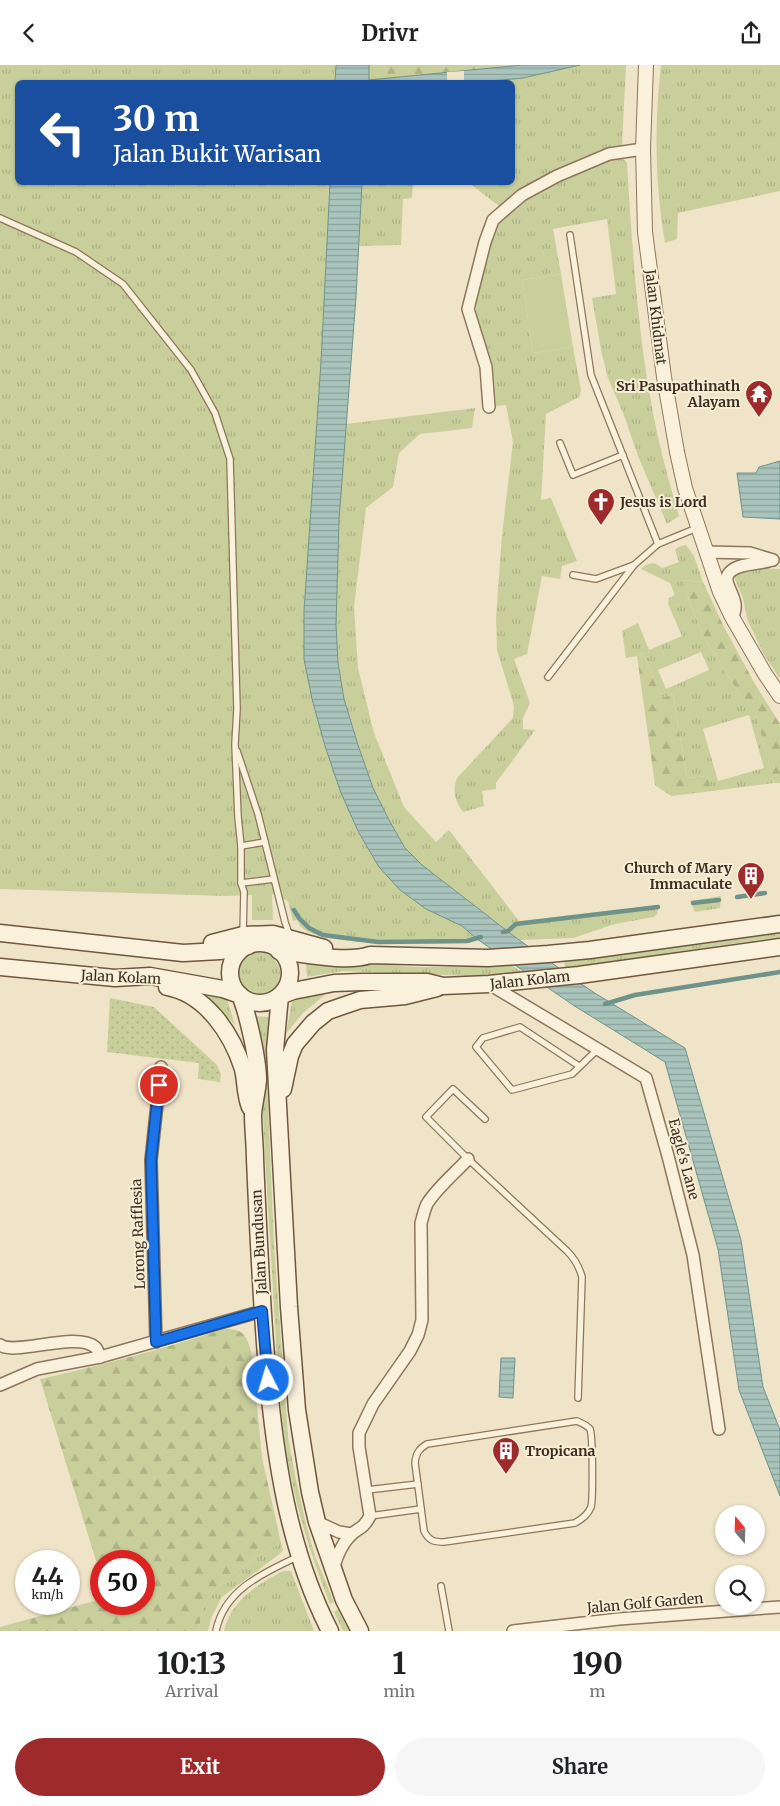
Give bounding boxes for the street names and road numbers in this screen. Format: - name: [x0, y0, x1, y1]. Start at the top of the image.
- street label: Jalan Khidmat: [641, 267, 671, 366]
- street label: Jalan Kolam: [79, 966, 162, 988]
- street label: Jalan Kolam: [488, 967, 571, 993]
- street label: Eagle's Lane: [665, 1116, 703, 1202]
- street label: Lorong Rafflesia: [127, 1178, 149, 1290]
- street label: Jalan Bundusan: [247, 1189, 271, 1296]
- street label: Jalan Golf Garden: [585, 1589, 704, 1617]

